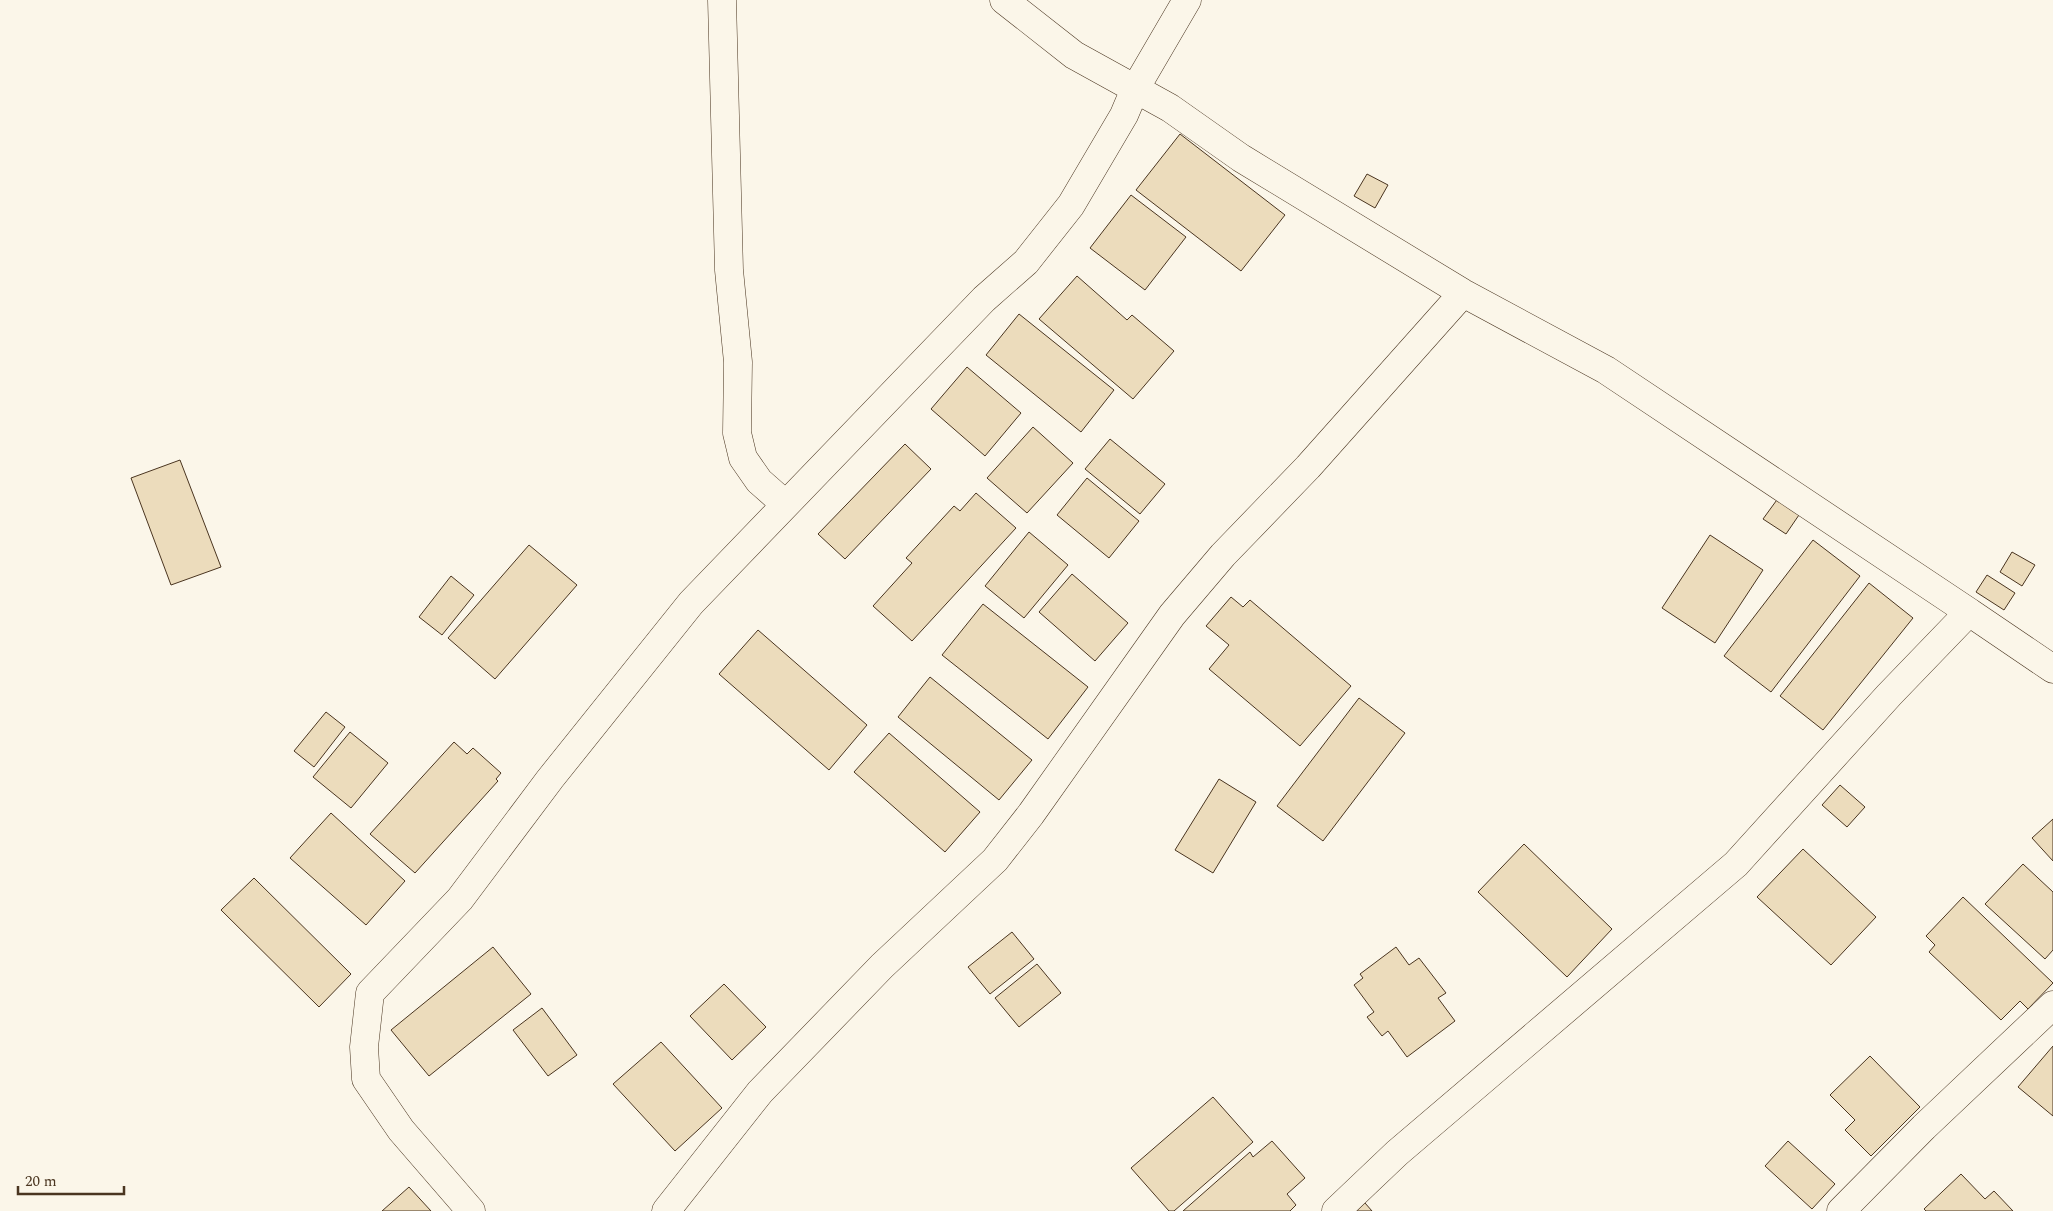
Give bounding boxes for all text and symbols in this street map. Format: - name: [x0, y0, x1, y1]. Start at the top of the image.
- scale bar: [18, 1164, 124, 1196]
- text: 20 m: [25, 1170, 57, 1193]

